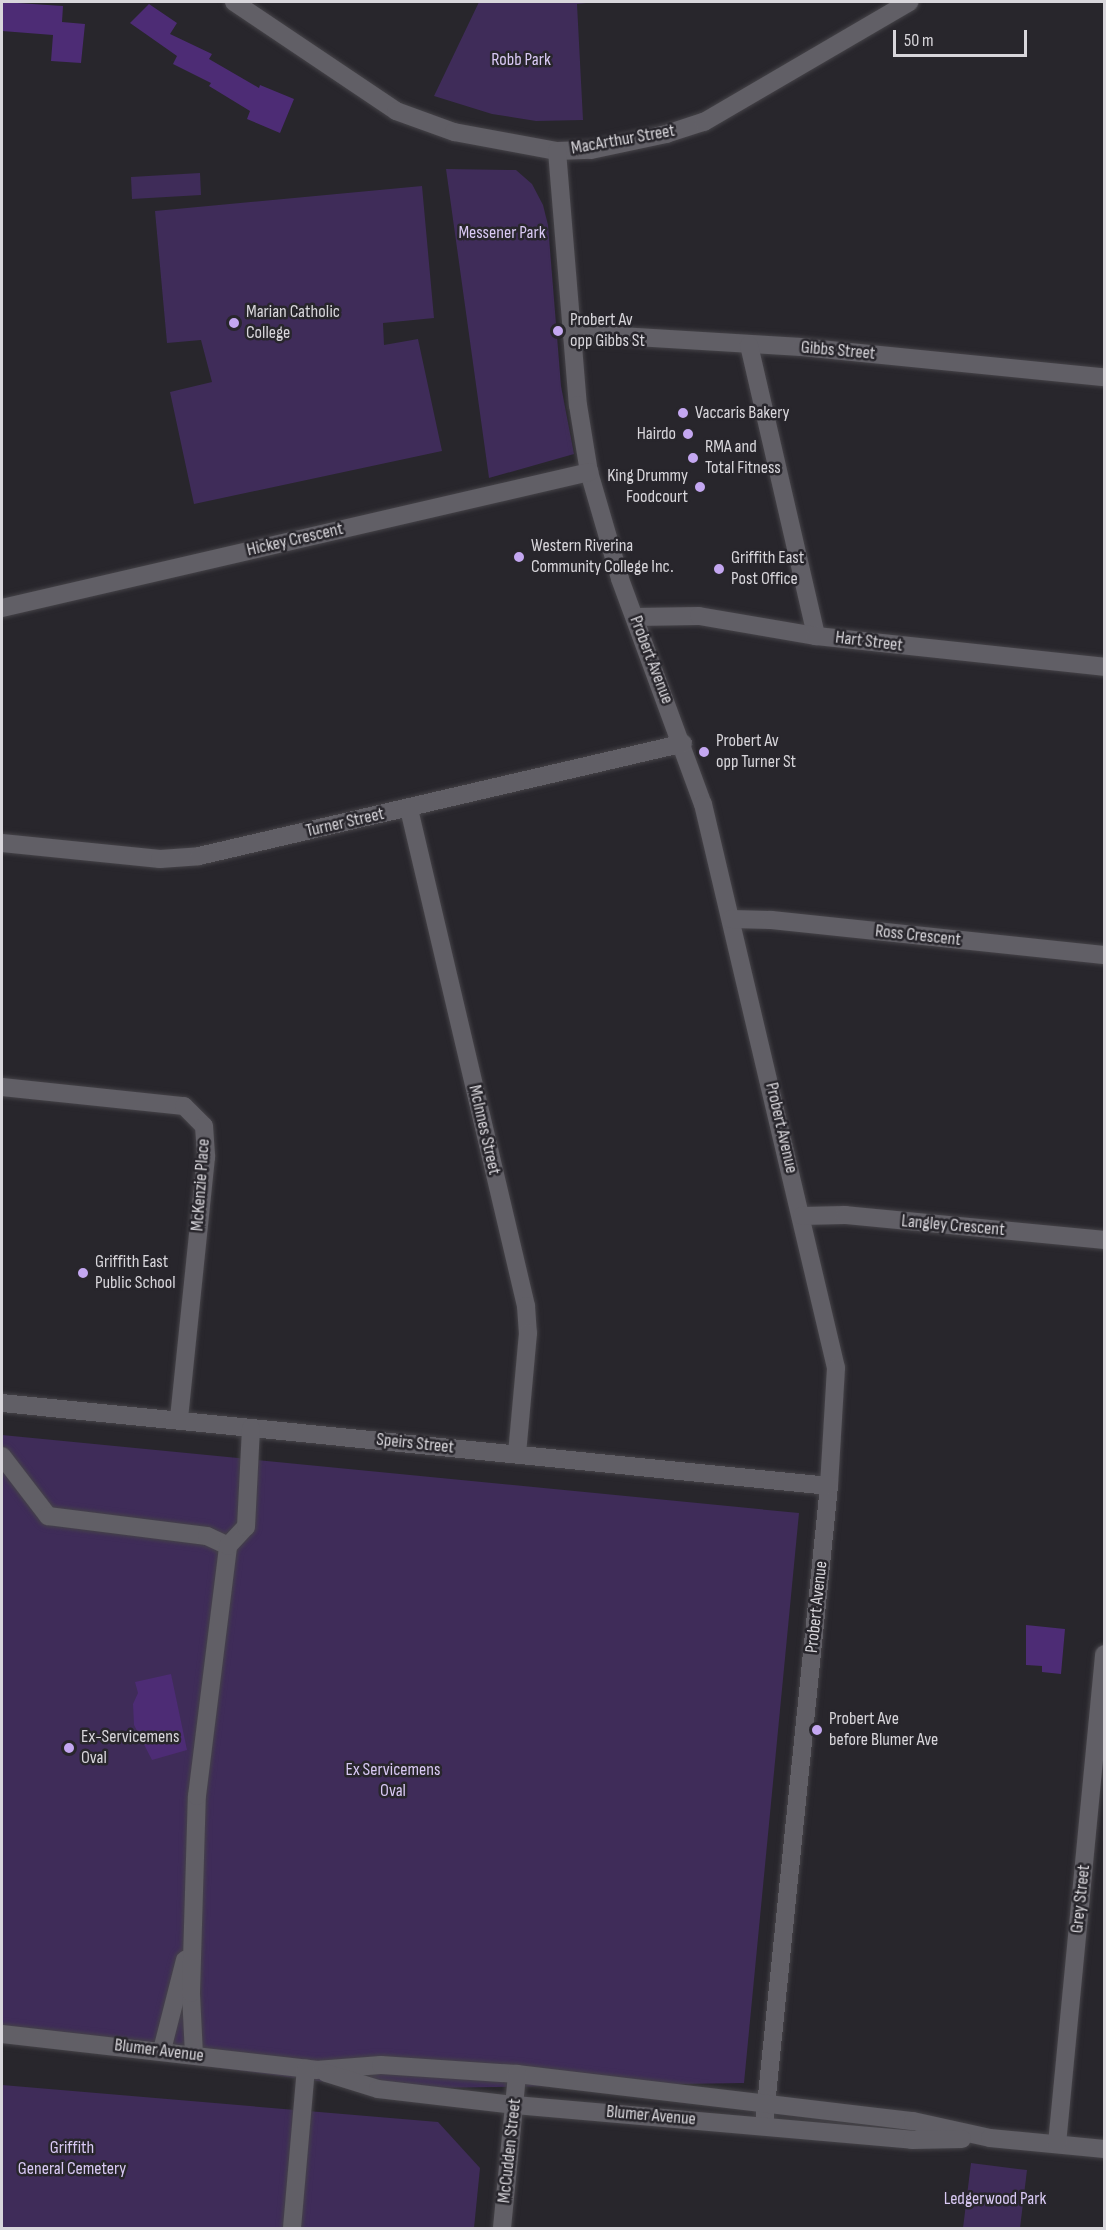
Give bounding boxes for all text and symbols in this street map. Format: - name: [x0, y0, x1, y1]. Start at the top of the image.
- scale bar: [896, 18, 1030, 56]
- text: 50 m: [904, 30, 934, 51]
- park label: Robb Park: [491, 49, 551, 71]
- street label: MacArthur Street: [569, 120, 677, 160]
- park label: Messener Park: [458, 222, 546, 244]
- place label: Marian Catholic College: [246, 302, 340, 344]
- place label: Probert Av opp Gibbs St: [570, 310, 645, 352]
- marker: Marian Catholic College: [227, 316, 241, 330]
- marker: Probert Av opp Gibbs St: [551, 324, 565, 338]
- street label: Gibbs Street: [800, 337, 876, 365]
- place label: Vaccaris Bakery: [695, 402, 789, 424]
- marker: Vaccaris Bakery: [676, 406, 690, 420]
- place label: Hairdo: [637, 423, 676, 445]
- marker: Hairdo: [681, 427, 695, 441]
- place label: RMA and Total Fitness: [705, 437, 781, 480]
- marker: RMA and Total Fitness: [686, 451, 700, 465]
- place label: King Drummy Foodcourt: [607, 466, 688, 508]
- marker: King Drummy Foodcourt: [693, 480, 707, 494]
- street label: Hickey Crescent: [245, 518, 345, 562]
- place label: Western Riverina Community College Inc.: [531, 536, 674, 578]
- place label: Griffith East Post Office: [731, 548, 804, 590]
- marker: Western Riverina Community College Inc.: [512, 550, 526, 564]
- marker: Griffith East Post Office: [712, 562, 726, 576]
- street label: Probert Avenue: [624, 613, 678, 707]
- street label: Hart Street: [834, 627, 904, 657]
- place label: Probert Av opp Turner St: [716, 731, 796, 774]
- marker: Probert Av opp Turner St: [697, 745, 711, 759]
- street label: Turner Street: [304, 804, 386, 842]
- street label: Ross Crescent: [874, 921, 962, 951]
- street label: Probert Avenue: [760, 1081, 802, 1175]
- street label: McInnes Street: [463, 1083, 505, 1177]
- street label: McKenzie Place: [187, 1138, 215, 1232]
- street label: Langley Crescent: [900, 1211, 1006, 1241]
- place label: Griffith East Public School: [95, 1252, 176, 1294]
- marker: Griffith East Public School: [76, 1266, 90, 1280]
- street label: Speirs Street: [375, 1429, 455, 1459]
- street label: Probert Avenue: [801, 1560, 833, 1654]
- place label: Probert Ave before Blumer Ave: [829, 1709, 938, 1752]
- marker: Probert Ave before Blumer Ave: [810, 1723, 824, 1737]
- place label: Ex-Servicemens Oval: [81, 1727, 179, 1770]
- marker: Ex-Servicemens Oval: [62, 1741, 76, 1755]
- park label: Ex Servicemens Oval: [346, 1760, 440, 1802]
- street label: Grey Street: [1067, 1864, 1095, 1934]
- street label: Blumer Avenue: [113, 2035, 205, 2067]
- street label: McCudden Street: [494, 2098, 526, 2204]
- street label: Blumer Avenue: [605, 2101, 697, 2131]
- park label: Griffith General Cemetery: [18, 2138, 126, 2180]
- park label: Ledgerwood Park: [944, 2188, 1046, 2210]

